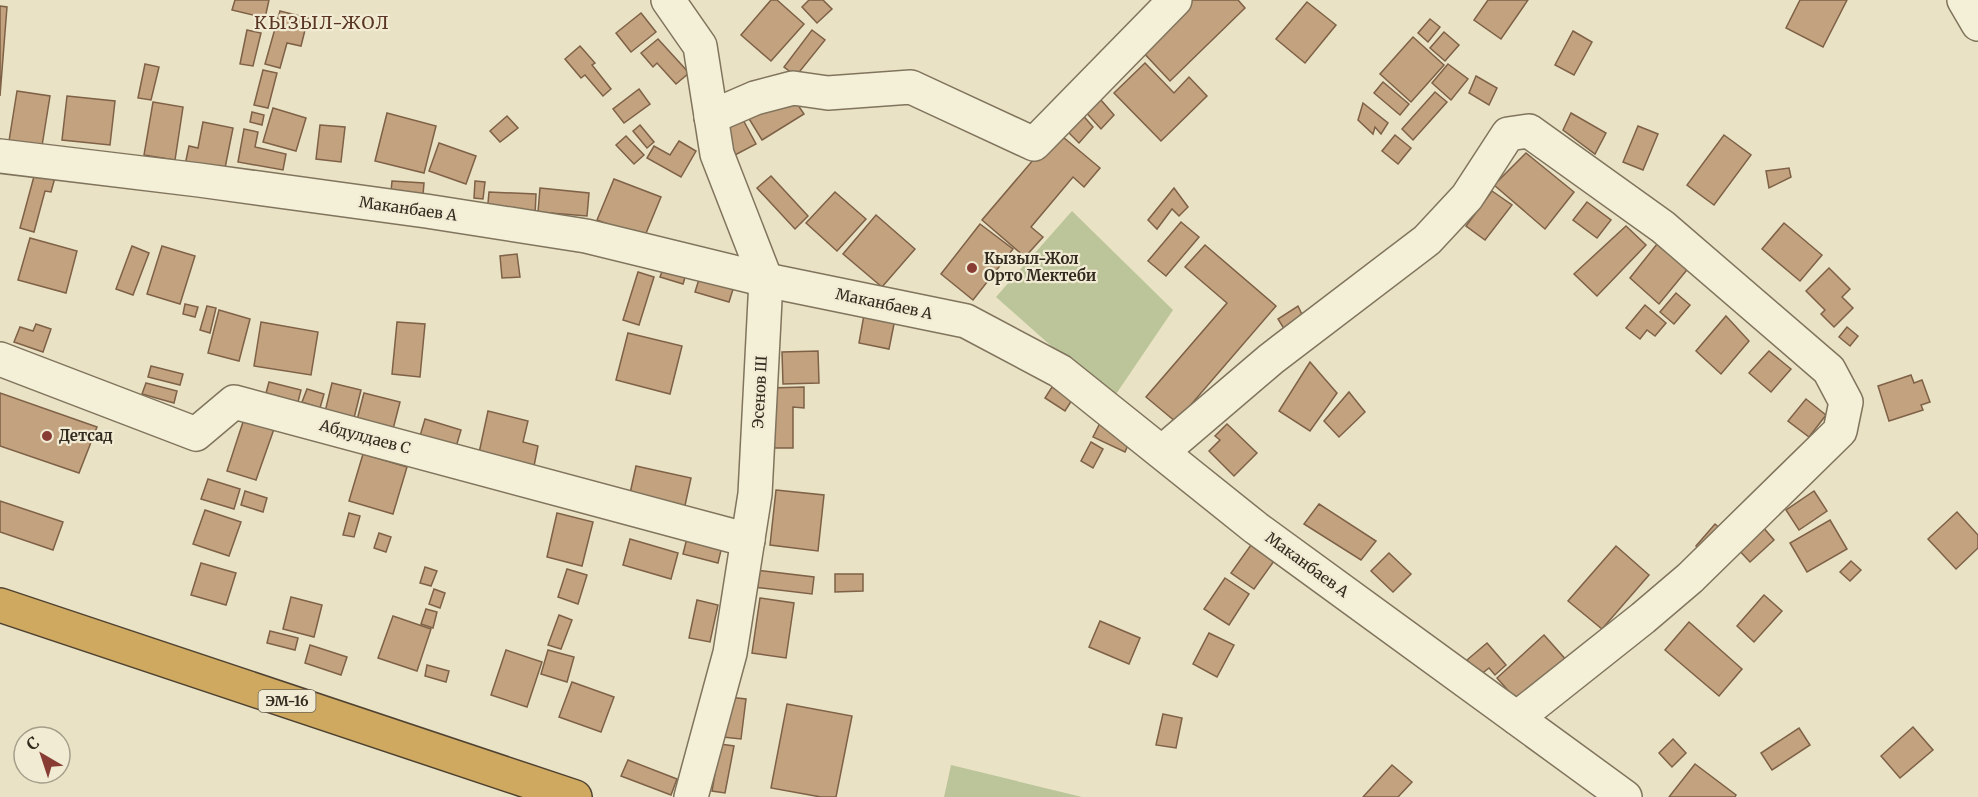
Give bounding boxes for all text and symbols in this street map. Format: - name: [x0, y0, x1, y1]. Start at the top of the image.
- district label: КЫЗЫЛ-ЖОЛ: [254, 11, 390, 34]
- street label: Маканбаев А: [358, 192, 459, 225]
- place label: Кызыл-Жол Орто Мектеби: [984, 249, 1097, 285]
- marker: Кызыл-Жол Орто Мектеби: [965, 261, 979, 275]
- street label: Маканбаев А: [834, 284, 935, 323]
- street label: Эсенов Ш: [748, 355, 771, 429]
- street label: Абдулдаев С: [317, 415, 413, 458]
- place label: Детсад: [59, 426, 113, 445]
- marker: Детсад: [40, 429, 54, 443]
- street label: Маканбаев А: [1262, 528, 1353, 601]
- road number: ЭМ-16: [258, 690, 316, 712]
- north arrow: [12, 725, 72, 785]
- text: С: [22, 732, 43, 754]

